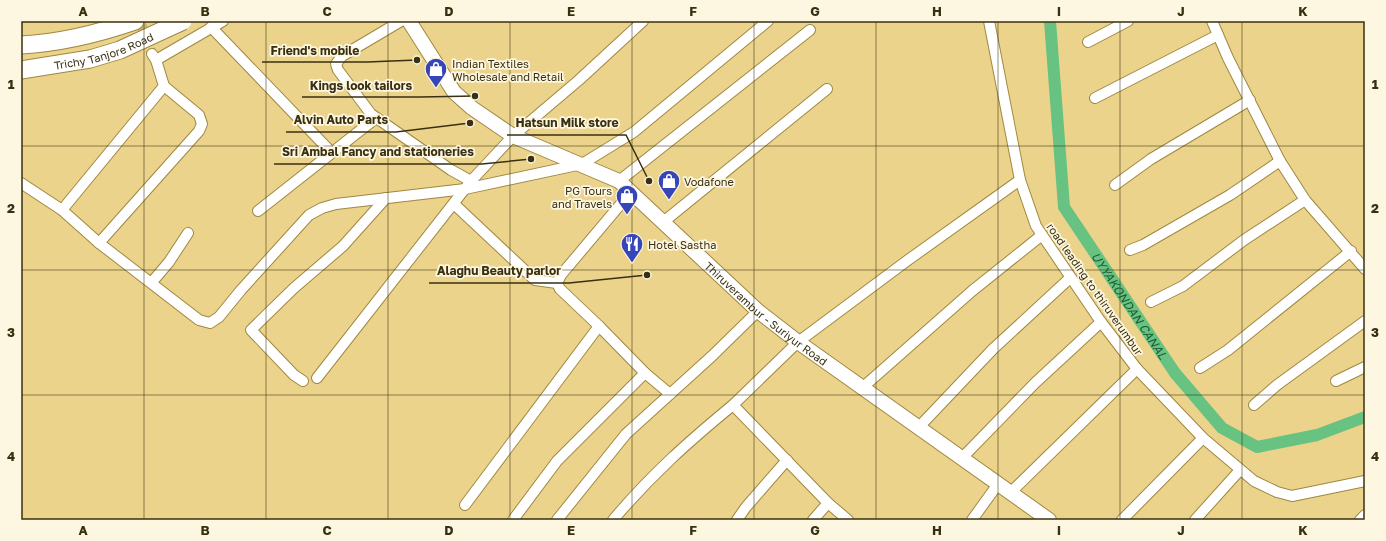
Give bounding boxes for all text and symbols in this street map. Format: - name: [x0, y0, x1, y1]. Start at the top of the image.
- text: A: [78, 3, 88, 19]
- text: B: [200, 3, 210, 19]
- text: C: [322, 3, 332, 19]
- text: D: [444, 3, 454, 19]
- text: E: [567, 3, 575, 19]
- text: F: [689, 3, 697, 19]
- text: G: [810, 3, 820, 19]
- text: H: [932, 3, 942, 19]
- text: I: [1057, 3, 1061, 19]
- text: J: [1177, 3, 1185, 19]
- text: K: [1298, 3, 1308, 19]
- street label: Trichy Tanjore Road: [53, 29, 155, 71]
- callout: Friend's mobile: [262, 38, 367, 62]
- text: Friend's mobile: [271, 43, 359, 58]
- shop icon: Indian Textiles Wholesale and Retail: [423, 56, 449, 89]
- place label: Indian Textiles Wholesale and Retail: [452, 57, 564, 83]
- callout: Kings look tailors: [302, 73, 420, 97]
- text: 1: [8, 76, 15, 92]
- text: 1: [1372, 76, 1379, 92]
- text: Kings look tailors: [310, 78, 412, 93]
- callout: Alvin Auto Parts: [286, 108, 396, 132]
- callout: Hatsun Milk store: [507, 111, 626, 135]
- text: Alvin Auto Parts: [294, 112, 389, 127]
- text: Hatsun Milk store: [515, 115, 619, 130]
- callout: Sri Ambal Fancy and stationeries: [274, 140, 482, 164]
- text: Sri Ambal Fancy and stationeries: [282, 144, 474, 159]
- shop icon: Vodafone: [656, 168, 682, 201]
- place label: Vodafone: [684, 175, 734, 188]
- shop icon: PG Tours and Travels: [614, 183, 640, 216]
- place label: PG Tours and Travels: [552, 184, 612, 210]
- text: 2: [7, 200, 15, 216]
- text: 2: [1371, 200, 1379, 216]
- street label: road leading to thiruverumbur: [1044, 221, 1146, 358]
- restaurant icon: Hotel Sastha: [619, 231, 645, 264]
- place label: Hotel Sastha: [648, 238, 716, 251]
- water label: UYYAKONDAN CANAL: [1089, 249, 1171, 362]
- callout: Alaghu Beauty parlor: [429, 259, 569, 283]
- street label: Thiruverambur - Suriyur Road: [703, 259, 830, 367]
- text: Alaghu Beauty parlor: [437, 263, 561, 278]
- text: 3: [7, 324, 15, 340]
- text: 3: [1371, 324, 1379, 340]
- text: 4: [7, 448, 15, 464]
- text: 4: [1371, 448, 1379, 464]
- text: A: [78, 522, 88, 538]
- text: B: [200, 522, 210, 538]
- text: C: [322, 522, 332, 538]
- text: D: [444, 522, 454, 538]
- text: E: [567, 522, 575, 538]
- text: F: [689, 522, 697, 538]
- text: G: [810, 522, 820, 538]
- text: H: [932, 522, 942, 538]
- text: I: [1057, 522, 1061, 538]
- text: J: [1177, 522, 1185, 538]
- text: K: [1298, 522, 1308, 538]

